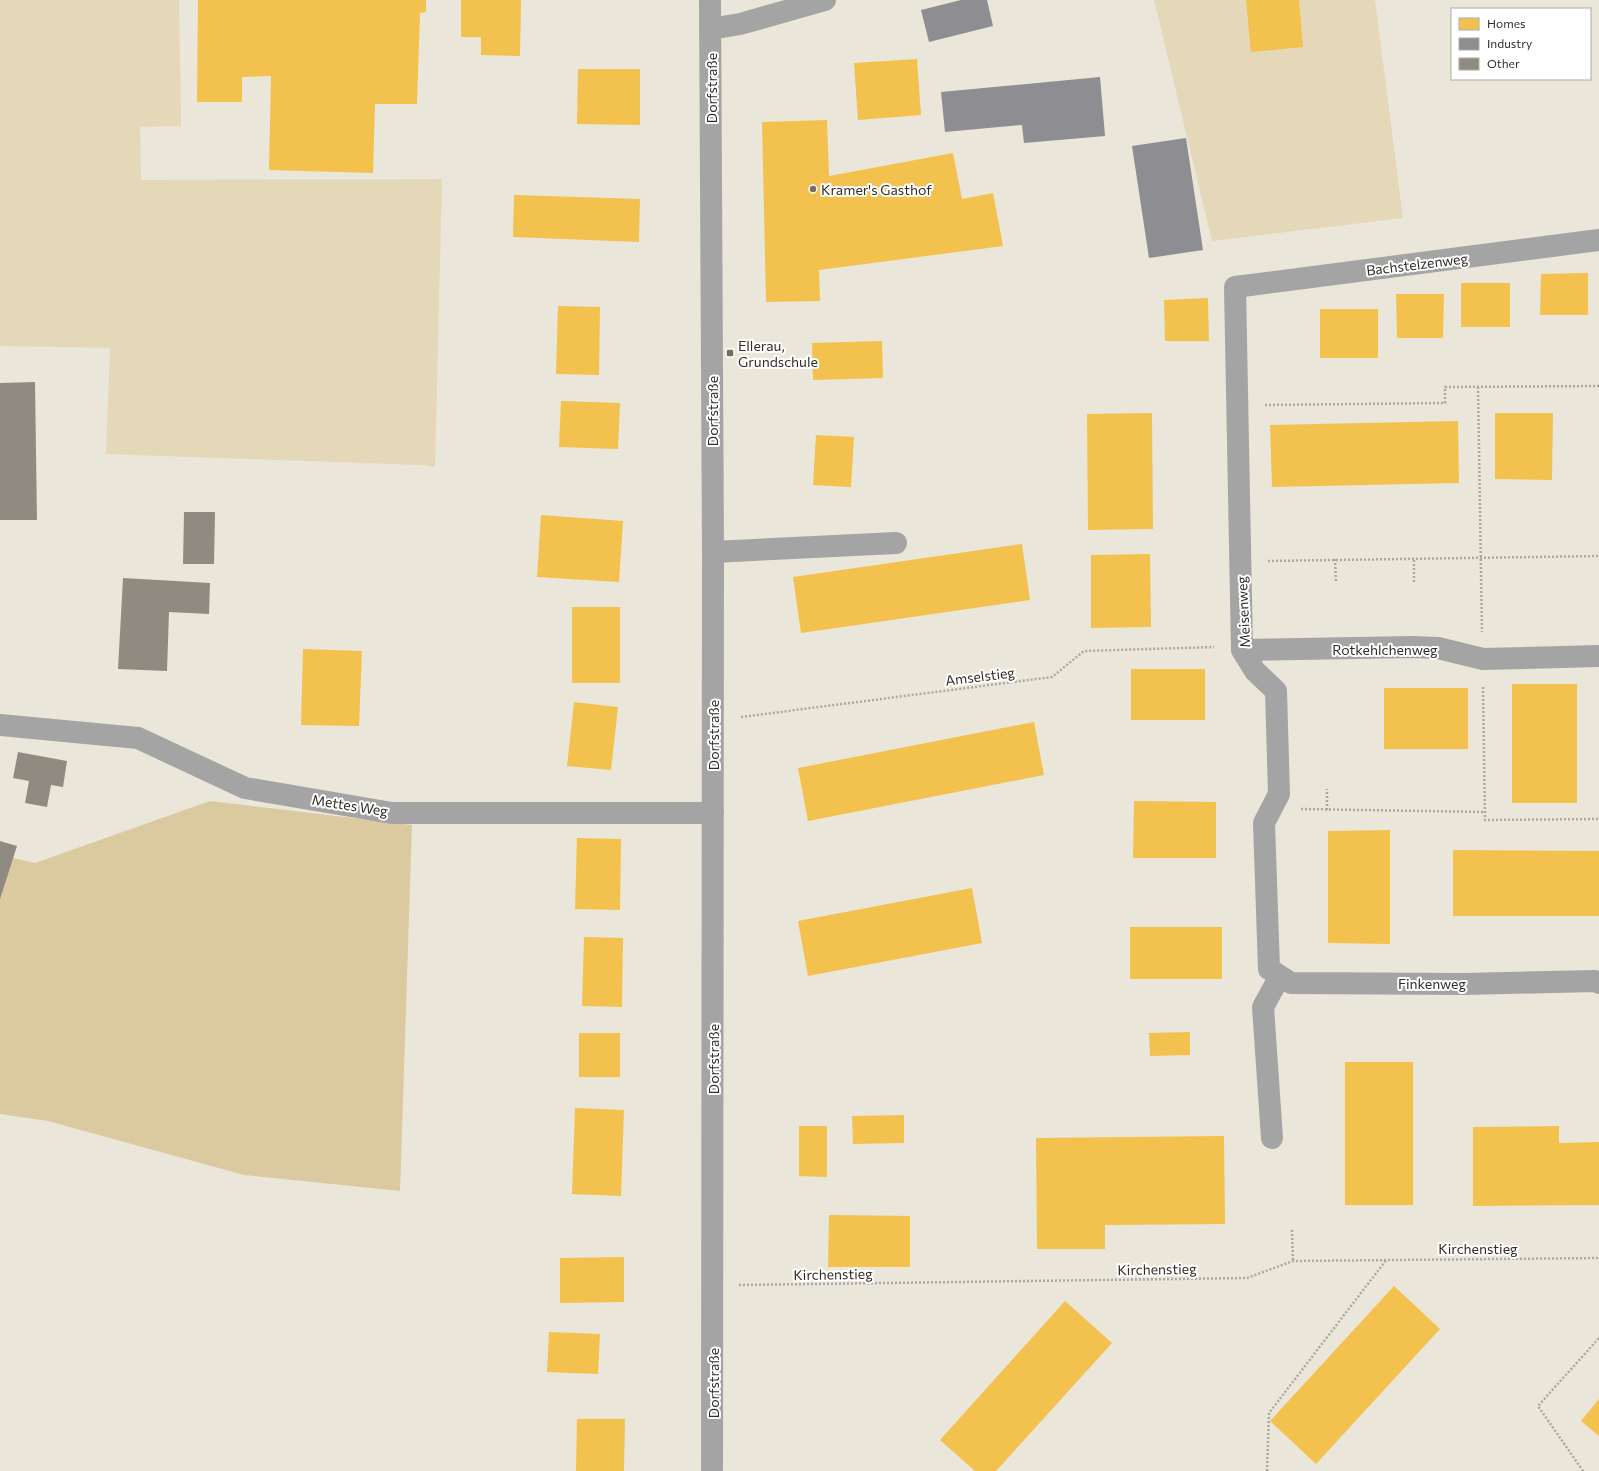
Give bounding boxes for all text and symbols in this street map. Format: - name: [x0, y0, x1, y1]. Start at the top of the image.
- legend: [1451, 8, 1591, 80]
- text: Homes: [1487, 16, 1525, 30]
- text: Industry: [1487, 36, 1532, 50]
- street label: Dorfstraße: [703, 53, 720, 123]
- text: Other: [1487, 56, 1520, 70]
- place label: Kramer's Gasthof: [821, 181, 932, 198]
- marker: Kramer's Gasthof: [808, 184, 818, 194]
- street label: Bachstelzenweg: [1365, 249, 1469, 279]
- place label: Ellerau, Grundschule: [738, 337, 818, 370]
- marker: Ellerau, Grundschule: [725, 348, 735, 358]
- street label: Dorfstraße: [704, 376, 721, 446]
- street label: Meisenweg: [1233, 575, 1253, 648]
- street label: Rotkehlchenweg: [1332, 641, 1438, 658]
- street label: Amselstieg: [944, 663, 1016, 689]
- street label: Dorfstraße: [705, 700, 722, 770]
- street label: Mettes Weg: [311, 791, 390, 819]
- street label: Finkenweg: [1398, 975, 1466, 992]
- street label: Dorfstraße: [705, 1024, 722, 1094]
- street label: Kirchenstieg: [1438, 1240, 1518, 1257]
- street label: Kirchenstieg: [1117, 1260, 1197, 1278]
- street label: Kirchenstieg: [793, 1265, 873, 1283]
- street label: Dorfstraße: [705, 1348, 722, 1418]

